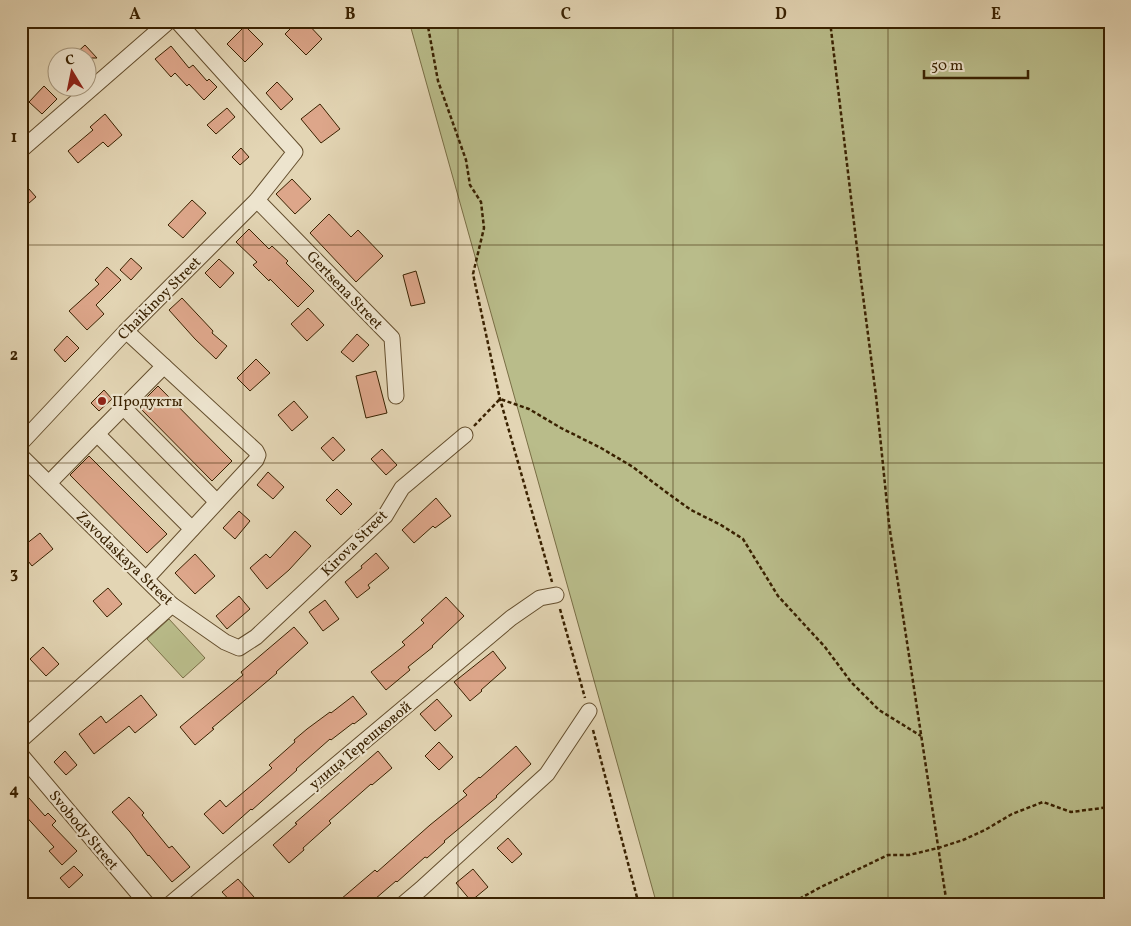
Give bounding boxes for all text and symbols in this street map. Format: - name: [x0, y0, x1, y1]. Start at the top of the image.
- text: A: [129, 4, 141, 26]
- text: B: [345, 4, 356, 26]
- text: C: [561, 4, 571, 26]
- text: D: [775, 4, 787, 26]
- text: E: [991, 4, 1001, 26]
- north arrow: [48, 48, 98, 98]
- scale bar: [924, 48, 1027, 80]
- text: С: [64, 51, 76, 71]
- text: 50 m: [931, 56, 963, 77]
- text: 1: [11, 127, 17, 149]
- street label: Gertsena Street: [301, 247, 387, 335]
- street label: Chaikinoy Street: [114, 253, 206, 345]
- text: 2: [10, 345, 18, 367]
- place label: Продукты: [112, 392, 183, 413]
- marker: Продукты: [96, 395, 108, 407]
- street label: Kirova Street: [317, 506, 393, 582]
- street label: Zavodaskaya Street: [71, 507, 177, 611]
- text: 3: [10, 563, 18, 585]
- street label: улица Терешковой: [305, 697, 417, 795]
- text: 4: [9, 780, 19, 802]
- street label: Svobody Street: [43, 786, 123, 875]

